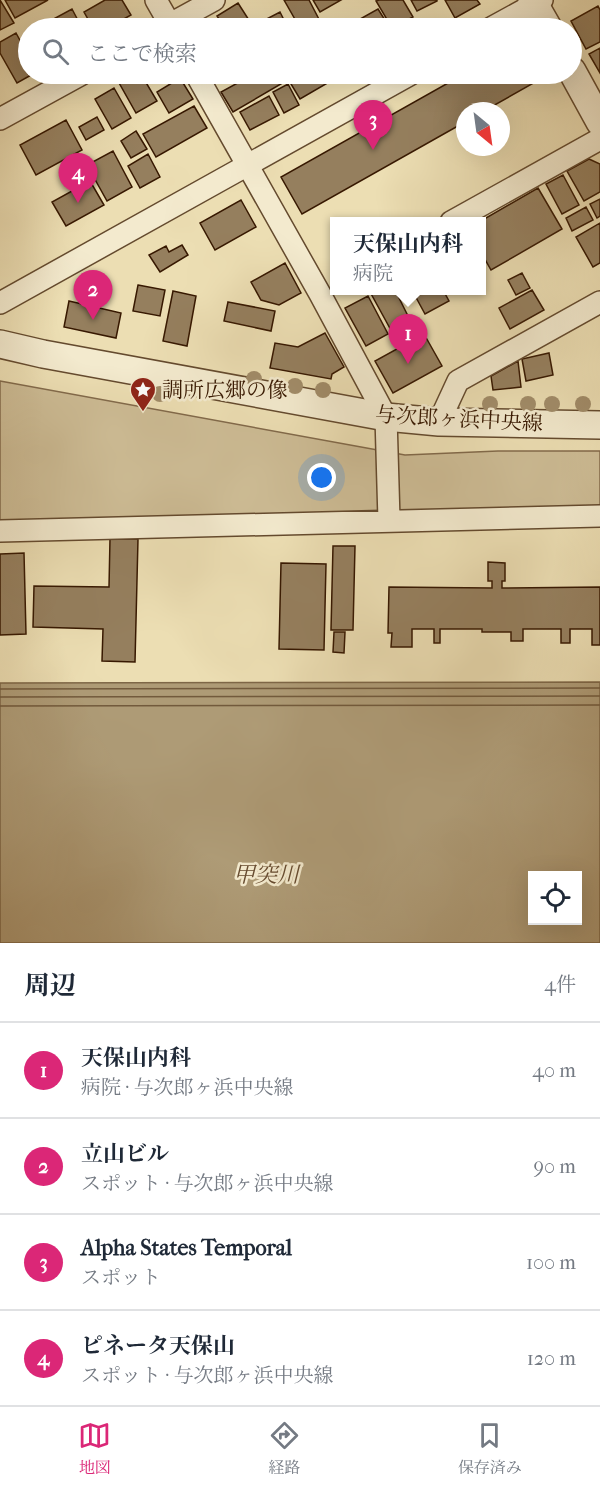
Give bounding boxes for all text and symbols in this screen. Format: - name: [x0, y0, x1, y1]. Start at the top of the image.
- search box: [18, 18, 582, 84]
- icon: search: [39, 35, 72, 68]
- text: ここで検索: [87, 41, 197, 67]
- pin: 3: [354, 100, 392, 150]
- north arrow: [456, 102, 510, 156]
- pin: 4: [58, 154, 98, 203]
- popup: [330, 217, 486, 295]
- text: 天保山内科: [353, 231, 463, 257]
- text: 病院: [353, 262, 393, 285]
- pin: 2: [74, 270, 112, 320]
- pin: 1: [388, 314, 428, 364]
- place icon: 調所広郷の像: [128, 375, 158, 413]
- place label: 調所広郷の像: [162, 378, 288, 402]
- street label: 与次郎ヶ浜中央線: [374, 403, 544, 435]
- your location: [307, 463, 336, 492]
- water label: 甲突川: [233, 862, 301, 888]
- map controls: [528, 871, 582, 925]
- button: locate: [528, 871, 582, 925]
- text: 周辺: [24, 970, 76, 1001]
- text: 4件: [544, 973, 576, 996]
- text: 天保山内科: [81, 1045, 191, 1071]
- text: 1: [40, 1059, 47, 1082]
- text: 40 m: [532, 1059, 576, 1082]
- text: 病院 · 与次郎ヶ浜中央線: [81, 1076, 294, 1099]
- text: 立山ビル: [81, 1141, 169, 1167]
- text: 2: [38, 1155, 49, 1178]
- text: 90 m: [534, 1155, 576, 1178]
- text: スポット · 与次郎ヶ浜中央線: [81, 1172, 334, 1195]
- text: Alpha States Temporal: [81, 1235, 292, 1261]
- text: 3: [39, 1251, 48, 1274]
- text: 100 m: [526, 1251, 576, 1274]
- text: スポット: [81, 1266, 161, 1289]
- text: ピネータ天保山: [81, 1333, 235, 1359]
- text: 4: [38, 1347, 49, 1370]
- text: 120 m: [527, 1347, 576, 1370]
- text: スポット · 与次郎ヶ浜中央線: [81, 1364, 334, 1387]
- tab: 地図: [78, 1419, 111, 1478]
- tab: 経路: [268, 1419, 301, 1478]
- tab: 保存済み: [458, 1419, 522, 1478]

